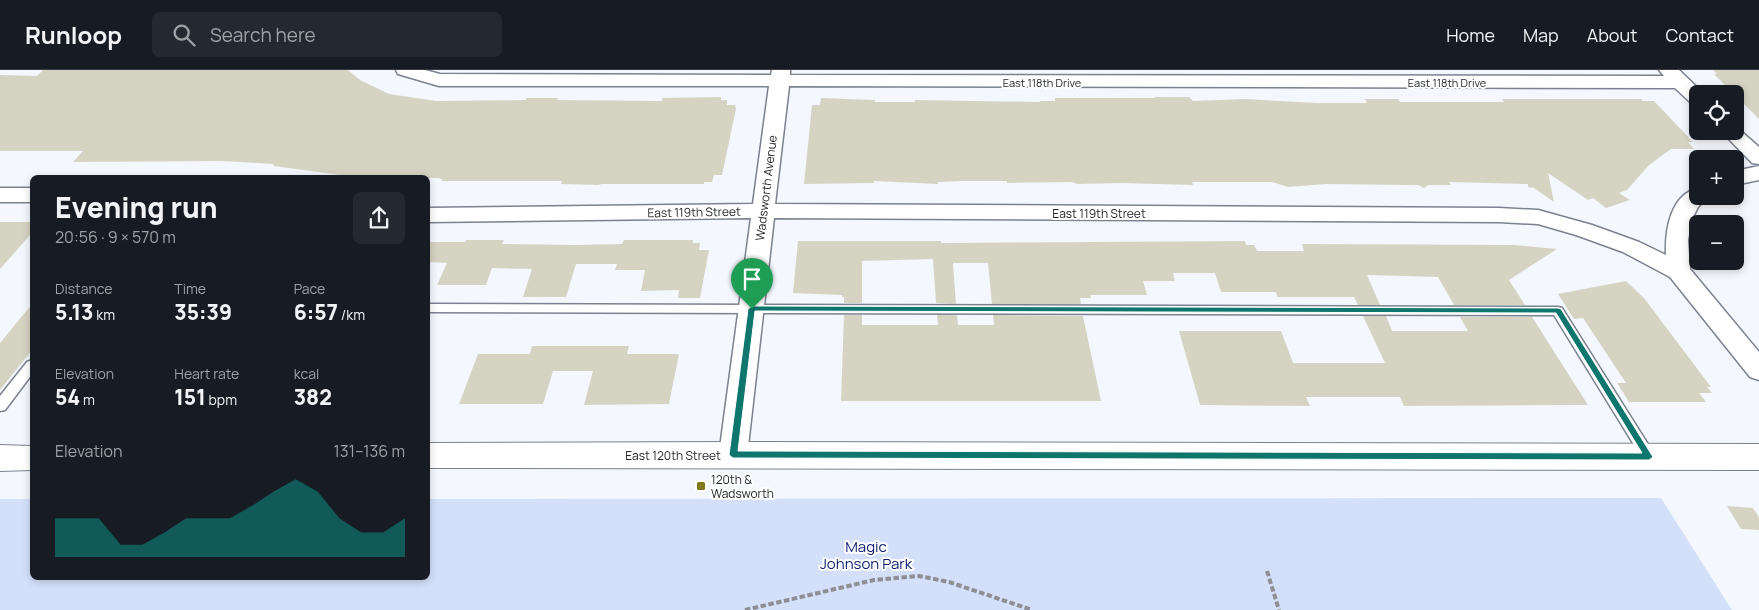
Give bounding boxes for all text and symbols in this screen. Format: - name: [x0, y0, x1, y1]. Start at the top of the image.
- search box: [152, 12, 502, 57]
- text: Runloop: [25, 18, 122, 51]
- icon: search: [170, 21, 198, 49]
- text: Search here: [210, 22, 316, 48]
- text: Home: [1446, 23, 1495, 47]
- text: Map: [1523, 23, 1559, 47]
- text: About: [1587, 23, 1637, 47]
- text: Contact: [1665, 23, 1734, 47]
- street label: East 118th Drive: [1003, 75, 1082, 90]
- street label: East 118th Drive: [1408, 75, 1487, 90]
- map controls: [1689, 85, 1744, 270]
- button: locate: [1689, 85, 1744, 140]
- street label: Wadsworth Avenue: [751, 134, 781, 242]
- button: +: [1689, 150, 1744, 205]
- text: Evening run: [55, 188, 218, 226]
- button: share: [353, 192, 405, 244]
- street label: East 119th Street: [647, 203, 741, 221]
- street label: East 119th Street: [1052, 205, 1146, 222]
- button: −: [1689, 215, 1744, 270]
- text: 20:56 · 9 × 570 m: [55, 226, 176, 248]
- pin: [731, 258, 773, 309]
- icon: arrive: [738, 265, 766, 293]
- text: Distance: [55, 279, 112, 298]
- text: Time: [174, 279, 206, 298]
- text: Pace: [294, 279, 325, 298]
- text: 5.13: [55, 298, 94, 326]
- text: 35:39: [174, 298, 232, 326]
- text: 6:57: [294, 298, 338, 326]
- text: km: [94, 305, 115, 324]
- text: /km: [338, 305, 365, 324]
- text: Elevation: [55, 364, 114, 383]
- text: Heart rate: [174, 364, 239, 383]
- text: kcal: [294, 364, 319, 383]
- text: 54: [55, 383, 80, 411]
- text: 151: [174, 383, 206, 411]
- text: 382: [294, 383, 332, 411]
- text: m: [80, 390, 95, 409]
- text: bpm: [206, 390, 237, 409]
- text: Elevation: [55, 440, 123, 462]
- text: 131–136 m: [334, 440, 405, 462]
- street label: East 120th Street: [625, 447, 721, 464]
- place label: 120th & Wadsworth: [711, 471, 774, 502]
- marker: 120th & Wadsworth: [695, 480, 707, 492]
- park label: Magic Johnson Park: [820, 536, 913, 574]

